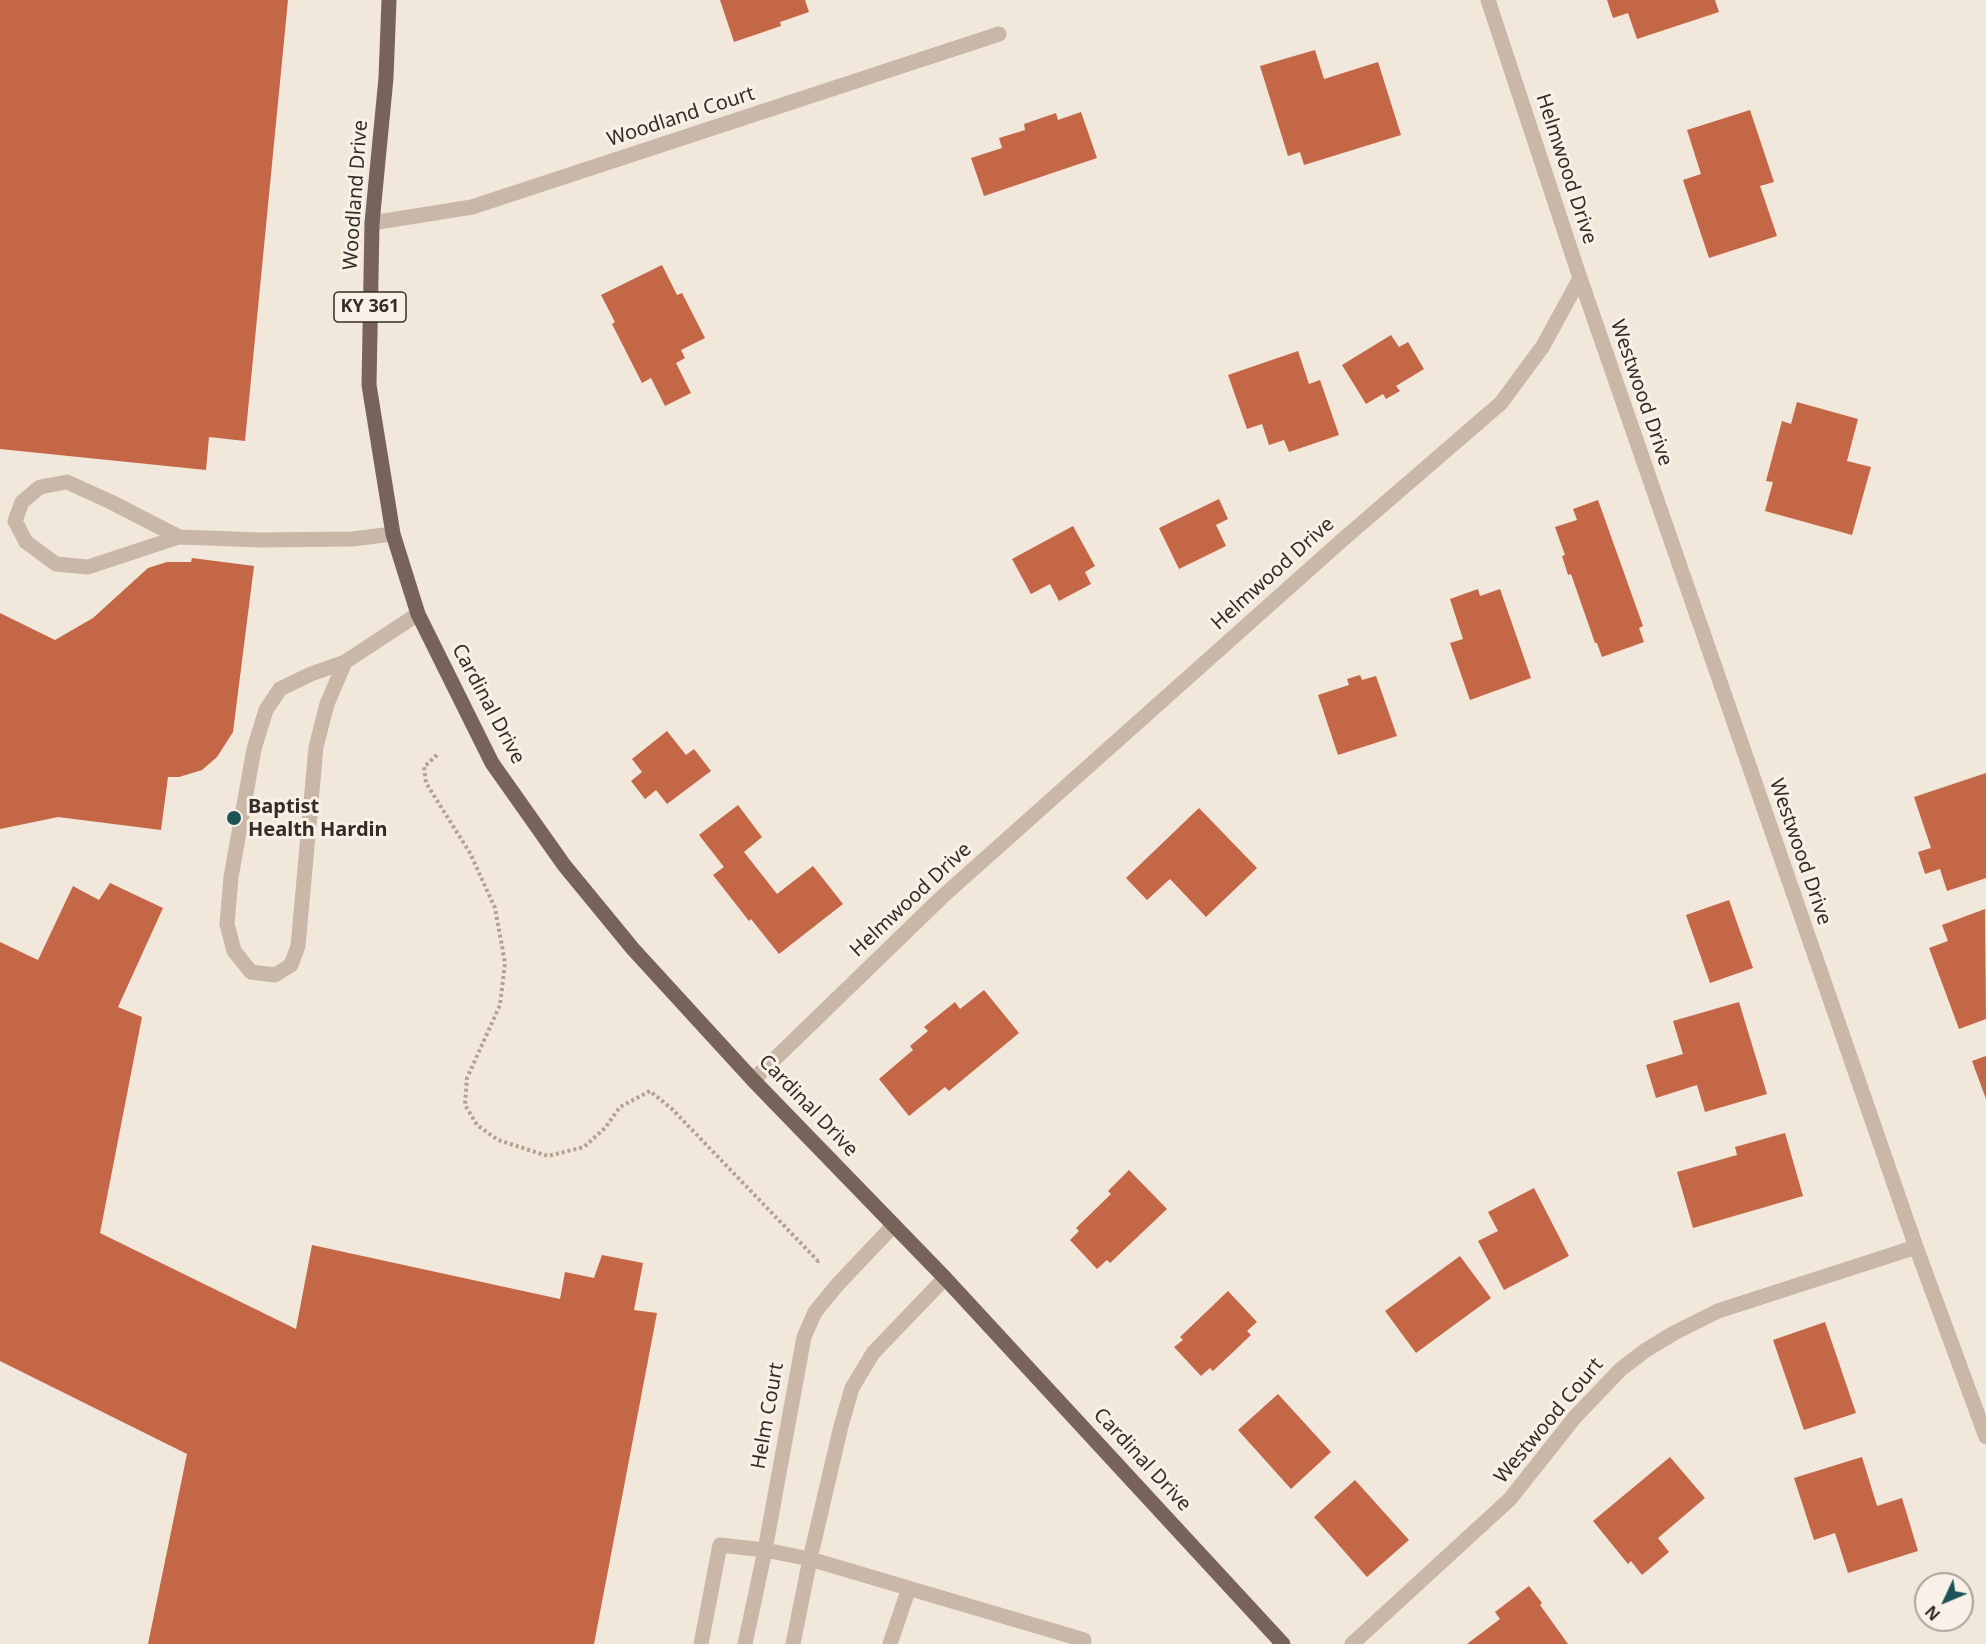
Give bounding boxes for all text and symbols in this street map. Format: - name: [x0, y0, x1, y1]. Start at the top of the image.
- street label: Woodland Court: [604, 82, 758, 152]
- street label: Helmwood Drive: [1530, 91, 1602, 247]
- street label: Woodland Drive: [339, 119, 373, 271]
- road number: KY 361: [334, 292, 406, 322]
- street label: Westwood Drive: [1605, 317, 1677, 469]
- street label: Helmwood Drive: [1207, 513, 1339, 635]
- street label: Cardinal Drive: [446, 640, 530, 768]
- street label: Westwood Drive: [1764, 776, 1836, 928]
- place label: Baptist Health Hardin: [248, 795, 387, 842]
- marker: Baptist Health Hardin: [225, 809, 243, 827]
- street label: Helmwood Drive: [845, 838, 977, 962]
- street label: Cardinal Drive: [753, 1050, 863, 1162]
- street label: Westwood Court: [1490, 1353, 1608, 1489]
- street label: Helm Court: [747, 1361, 789, 1471]
- street label: Cardinal Drive: [1088, 1403, 1196, 1517]
- north arrow: [1914, 1572, 1974, 1632]
- text: N: [1920, 1601, 1945, 1625]

